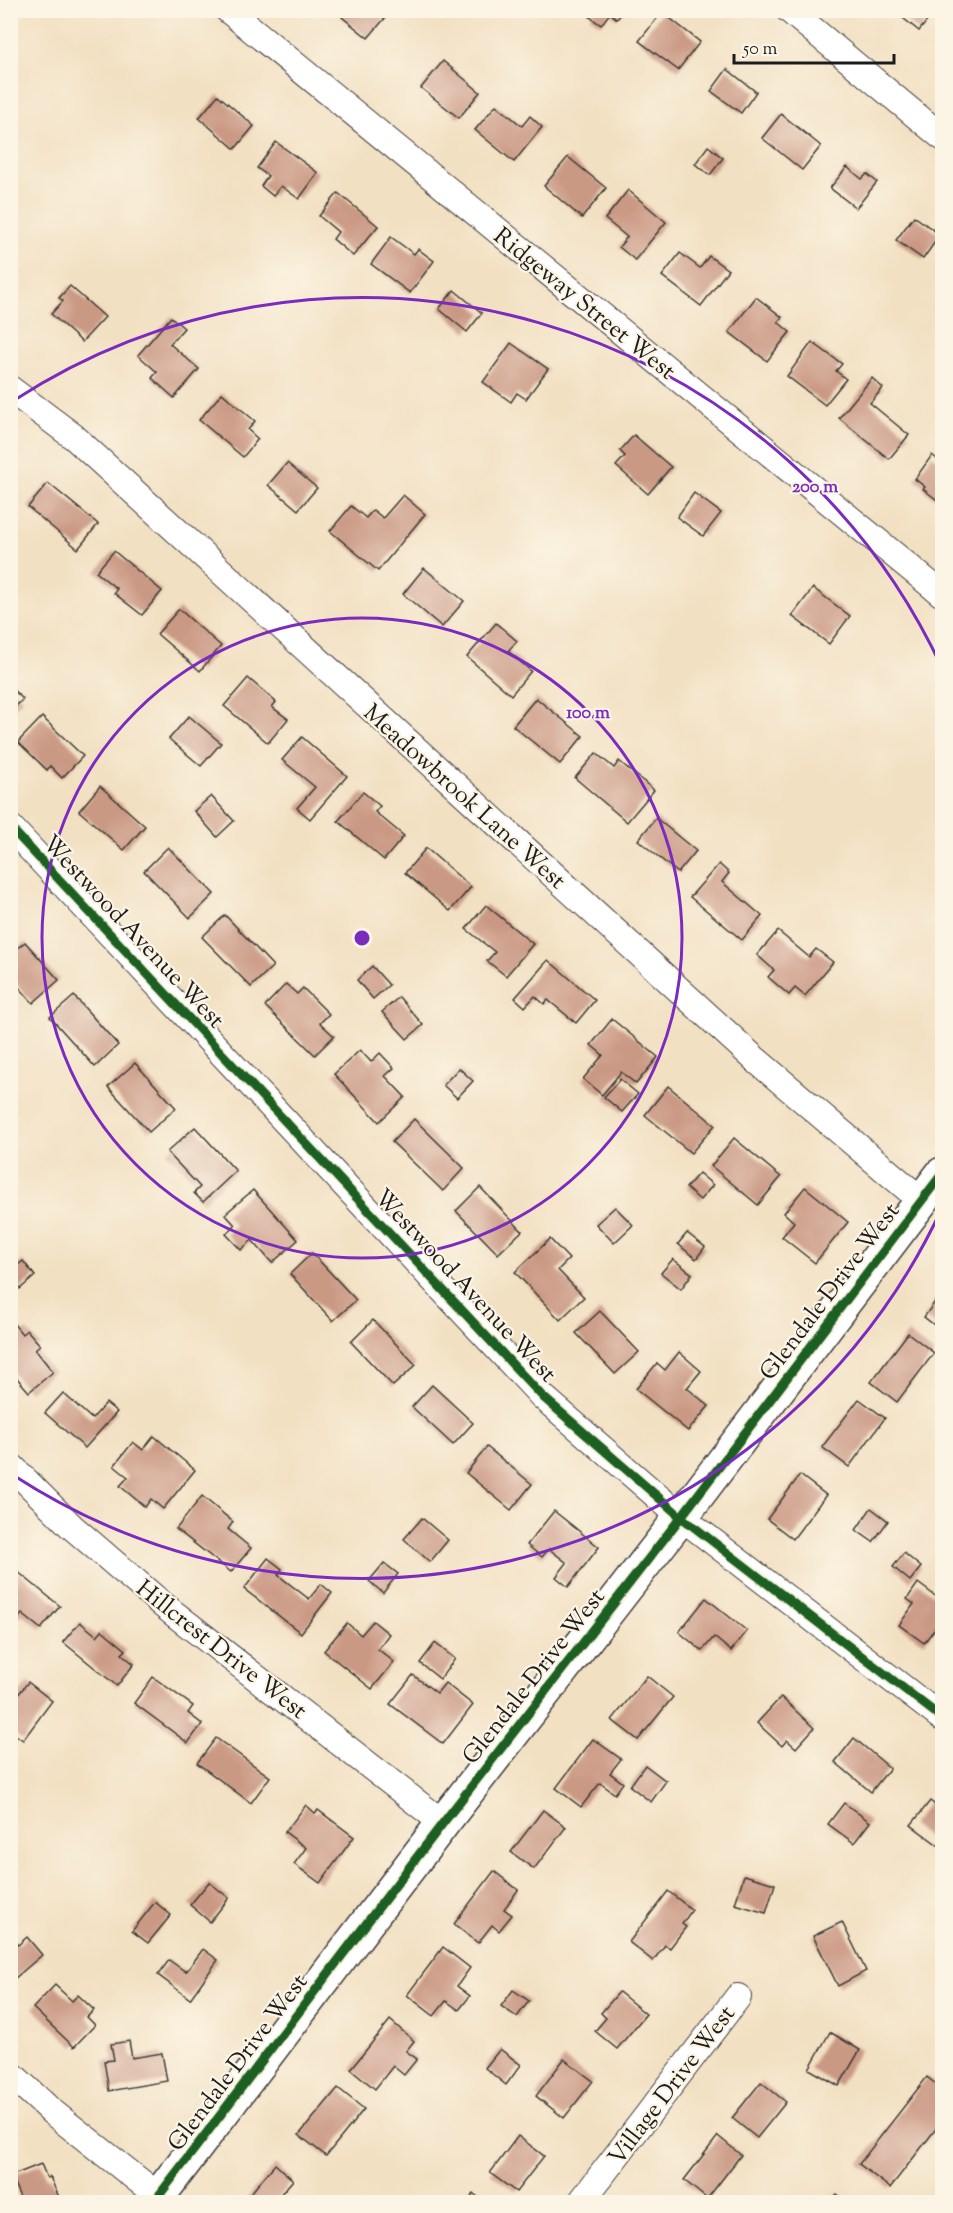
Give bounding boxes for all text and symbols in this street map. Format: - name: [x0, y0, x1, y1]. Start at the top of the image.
- scale bar: [734, 27, 894, 65]
- text: 50 m: [742, 37, 778, 63]
- street label: Ridgeway Street West: [485, 220, 682, 389]
- text: 200 m: [792, 475, 838, 501]
- street label: Meadowbrook Lane West: [355, 697, 573, 898]
- text: 100 m: [566, 701, 610, 727]
- street label: Westwood Avenue West: [34, 828, 232, 1037]
- centre of rings: [352, 928, 372, 948]
- street label: Westwood Avenue West: [366, 1182, 564, 1391]
- street label: Glendale Drive West: [752, 1196, 909, 1388]
- street label: Hillcrest Drive West: [128, 1573, 313, 1728]
- street label: Glendale Drive West: [455, 1582, 614, 1772]
- street label: Glendale Drive West: [160, 1967, 317, 2159]
- street label: Village Drive West: [601, 1999, 744, 2173]

